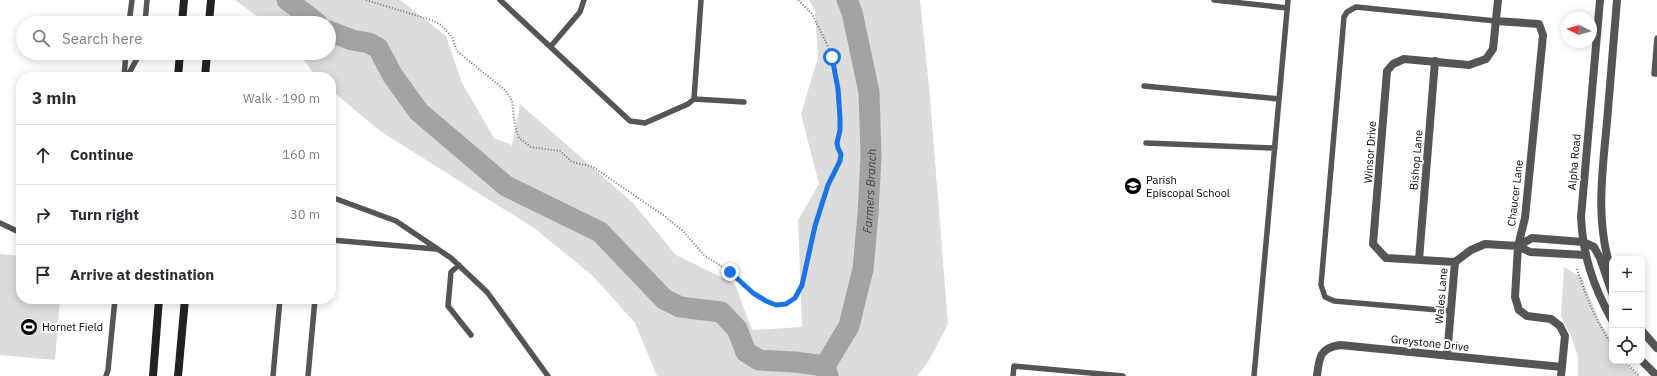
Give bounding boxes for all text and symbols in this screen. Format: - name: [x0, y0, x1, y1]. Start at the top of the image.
- north arrow: [1561, 12, 1597, 48]
- search box: [16, 16, 336, 60]
- icon: search: [30, 27, 52, 49]
- text: Search here: [62, 29, 142, 48]
- route start: [823, 48, 841, 66]
- text: 3 min: [32, 87, 76, 109]
- text: Walk · 190 m: [243, 90, 320, 107]
- street label: Winsor Drive: [1361, 120, 1379, 184]
- street label: Bishop Lane: [1406, 129, 1426, 191]
- street label: Alpha Road: [1565, 133, 1583, 191]
- icon: ahead: [32, 144, 54, 166]
- text: Continue: [70, 145, 134, 164]
- text: 160 m: [282, 146, 320, 163]
- water label: Farmers Branch: [859, 148, 879, 234]
- street label: Chaucer Lane: [1504, 159, 1526, 227]
- place label: Parish Episcopal School: [1146, 173, 1230, 200]
- school or university icon: Parish Episcopal School: [1123, 176, 1143, 196]
- icon: right: [32, 204, 54, 226]
- text: Turn right: [70, 205, 139, 224]
- text: 30 m: [290, 206, 320, 223]
- map controls: [1609, 256, 1645, 364]
- button: +: [1609, 256, 1645, 292]
- route end: [721, 263, 739, 281]
- icon: arrive: [32, 264, 54, 286]
- text: Arrive at destination: [70, 265, 214, 284]
- street label: Wales Lane: [1432, 267, 1450, 325]
- button: −: [1609, 292, 1645, 328]
- sports icon: Hornet Field: [19, 317, 39, 337]
- place label: Hornet Field: [42, 320, 103, 334]
- button: locate: [1609, 328, 1645, 364]
- street label: Greystone Drive: [1390, 332, 1470, 354]

